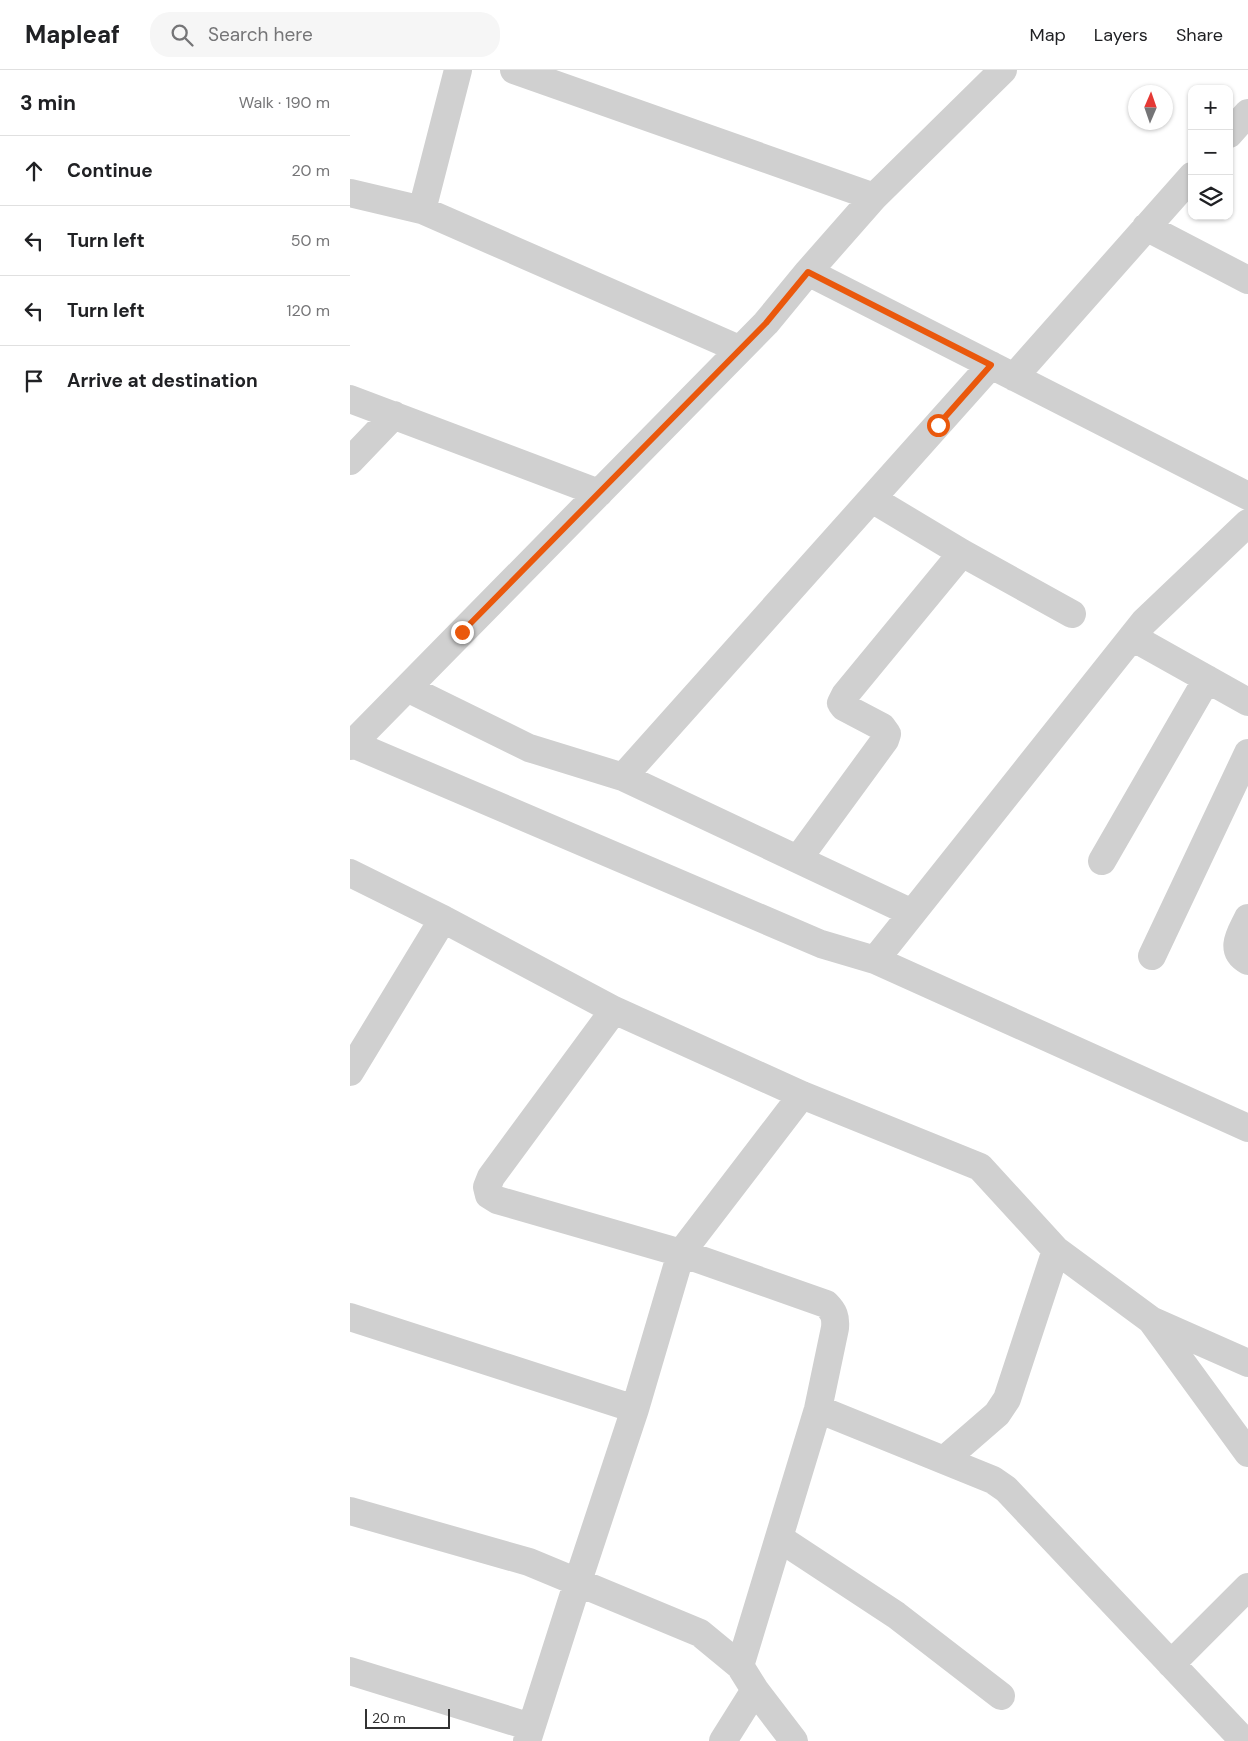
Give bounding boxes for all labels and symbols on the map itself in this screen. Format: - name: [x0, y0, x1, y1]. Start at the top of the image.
- north arrow: [1128, 85, 1173, 130]
- route start: [927, 414, 950, 437]
- route end: [451, 621, 474, 644]
- scale bar: [365, 1706, 450, 1729]

